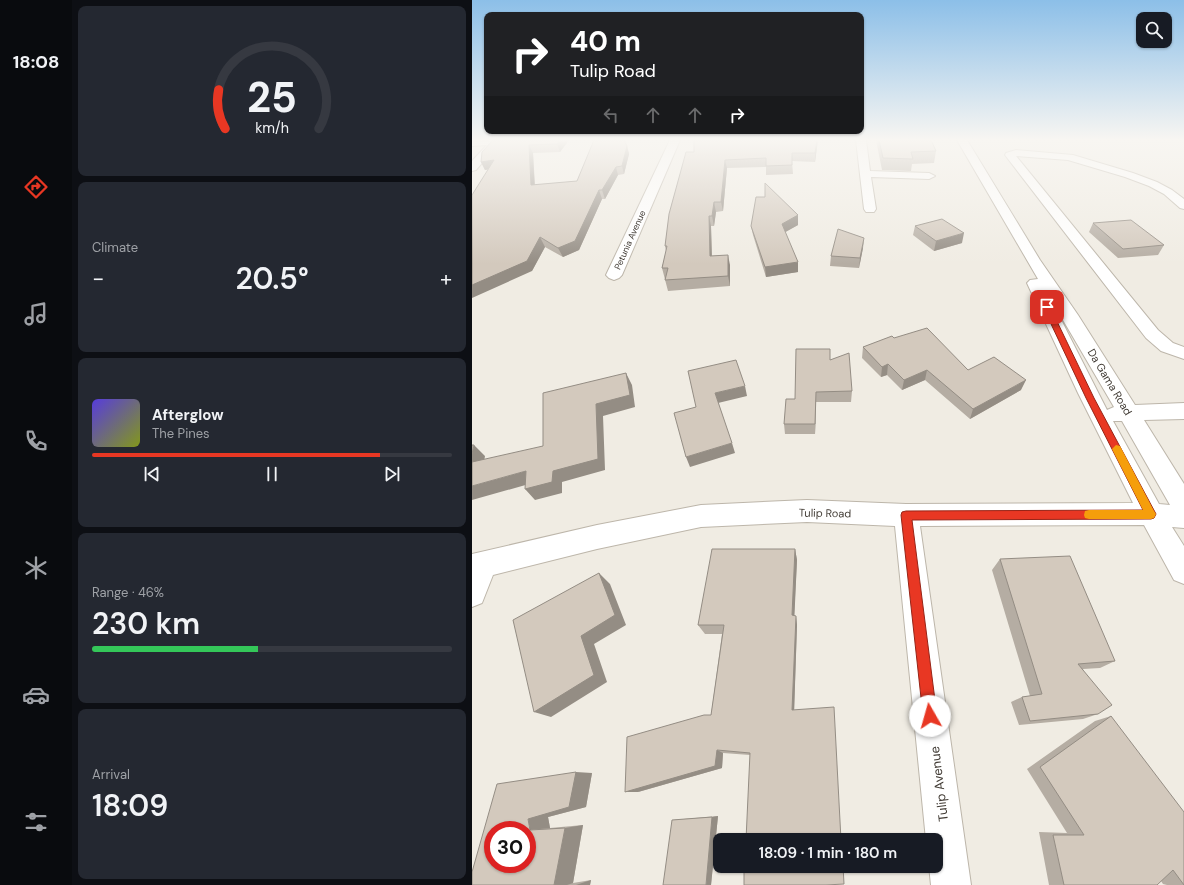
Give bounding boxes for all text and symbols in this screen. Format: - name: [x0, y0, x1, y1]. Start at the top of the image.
- map controls: [1136, 12, 1172, 48]
- button: search: [1136, 12, 1172, 48]
- text: 40 m: [570, 23, 641, 60]
- icon: right: [504, 28, 556, 80]
- text: 18:08: [13, 50, 59, 74]
- text: Tulip Road: [570, 59, 656, 83]
- text: 25: [247, 71, 297, 125]
- icon: left: [600, 104, 622, 126]
- icon: ahead: [642, 104, 664, 126]
- icon: ahead: [684, 104, 706, 126]
- icon: right: [726, 104, 748, 126]
- text: km/h: [255, 118, 289, 136]
- icon: directions: [22, 173, 50, 201]
- street label: Petunia Avenue: [612, 208, 648, 272]
- text: Climate: [92, 239, 138, 256]
- text: 20.5°: [235, 259, 309, 298]
- text: −: [92, 264, 104, 293]
- text: +: [440, 264, 452, 293]
- pin: [1030, 290, 1064, 324]
- icon: arrive: [1036, 296, 1058, 318]
- icon: music: [22, 300, 50, 328]
- street label: Da Gama Road: [1085, 346, 1135, 418]
- text: Afterglow: [152, 405, 224, 425]
- text: The Pines: [152, 425, 210, 442]
- icon: phone: [22, 427, 50, 455]
- icon: previous: [141, 463, 163, 485]
- icon: pause: [261, 463, 283, 485]
- icon: next: [381, 463, 403, 485]
- street label: Tulip Road: [799, 506, 851, 520]
- icon: climate: [22, 554, 50, 582]
- text: Range · 46%: [92, 584, 164, 601]
- text: 230 km: [92, 604, 200, 643]
- icon: car: [22, 681, 50, 709]
- position arrow: [909, 695, 951, 737]
- street label: Tulip Avenue: [926, 745, 952, 823]
- text: Arrival: [92, 766, 130, 783]
- text: 18:09: [92, 786, 168, 825]
- icon: filters: [22, 808, 50, 836]
- speed limit sign: 30: [484, 821, 536, 873]
- text: 18:09 · 1 min · 180 m: [759, 843, 897, 863]

